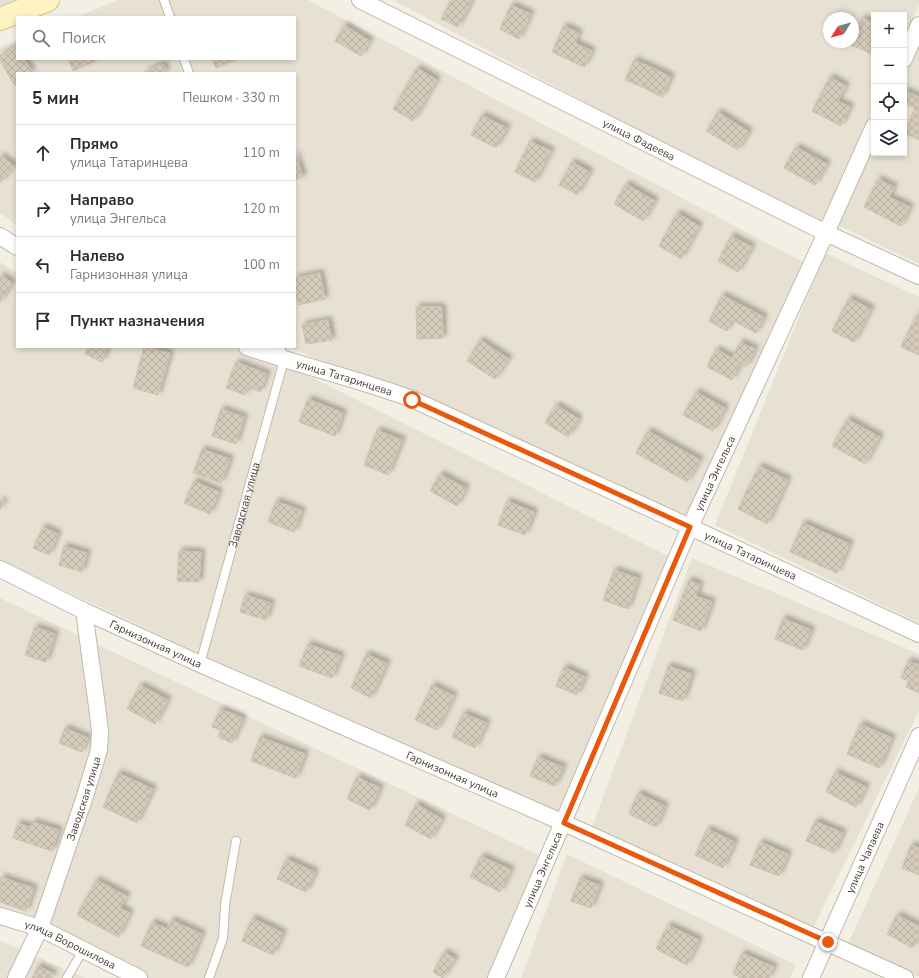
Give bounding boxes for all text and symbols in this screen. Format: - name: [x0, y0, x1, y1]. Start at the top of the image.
- north arrow: [823, 12, 859, 48]
- map controls: [871, 12, 907, 156]
- button: +: [871, 12, 907, 48]
- search box: [16, 16, 296, 60]
- icon: search: [30, 27, 52, 49]
- text: Поиск: [62, 28, 106, 48]
- button: −: [871, 48, 907, 84]
- button: locate: [871, 84, 907, 120]
- text: 5 мин: [32, 87, 79, 110]
- text: Пешком · 330 m: [182, 89, 280, 107]
- street label: улица Фадеева: [600, 116, 678, 164]
- button: layers: [871, 120, 907, 156]
- text: Прямо: [70, 134, 118, 154]
- icon: ahead: [32, 142, 54, 164]
- text: 110 m: [242, 144, 280, 162]
- text: улица Татаринцева: [70, 154, 188, 172]
- text: Направо: [70, 190, 134, 210]
- icon: right: [32, 198, 54, 220]
- text: 120 m: [242, 200, 280, 218]
- text: улица Энгельса: [70, 210, 166, 228]
- text: Налево: [70, 246, 125, 266]
- icon: left: [32, 254, 54, 276]
- text: 100 m: [242, 256, 280, 274]
- text: Гарнизонная улица: [70, 266, 188, 284]
- icon: arrive: [32, 310, 54, 332]
- text: Пункт назначения: [70, 311, 205, 331]
- street label: улица Татаринцева: [294, 356, 394, 400]
- route start: [403, 391, 421, 409]
- street label: улица Энгельса: [691, 433, 739, 514]
- street label: Заводская улица: [225, 461, 263, 550]
- street label: улица Татаринцева: [702, 528, 799, 584]
- street label: Гарнизонная улица: [107, 617, 204, 672]
- street label: Гарнизонная улица: [404, 748, 501, 802]
- street label: Заводская улица: [63, 754, 105, 843]
- street label: улица Чапаева: [843, 819, 888, 896]
- street label: улица Энгельса: [520, 829, 566, 910]
- street label: улица Ворошилова: [23, 917, 118, 973]
- route end: [819, 933, 837, 951]

